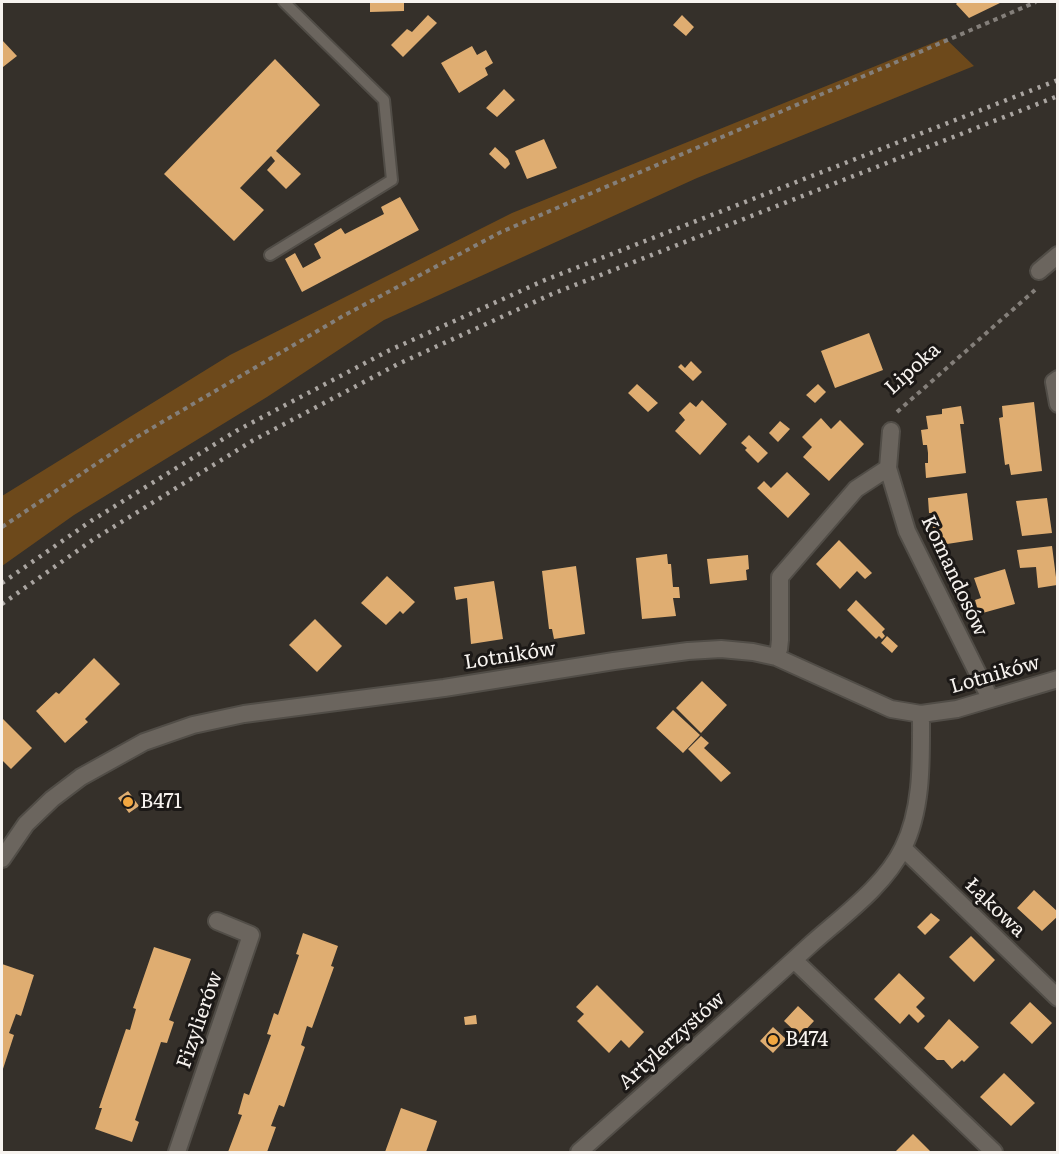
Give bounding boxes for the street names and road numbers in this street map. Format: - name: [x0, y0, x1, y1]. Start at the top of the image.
- street label: Lipoka: [880, 338, 946, 400]
- street label: Komandosów: [916, 512, 992, 640]
- street label: Lotników: [462, 637, 558, 675]
- street label: Lotników: [947, 651, 1043, 699]
- street label: Łąkowa: [960, 873, 1030, 943]
- street label: Fizylierów: [172, 968, 228, 1072]
- street label: Artylerzystów: [614, 987, 730, 1095]

